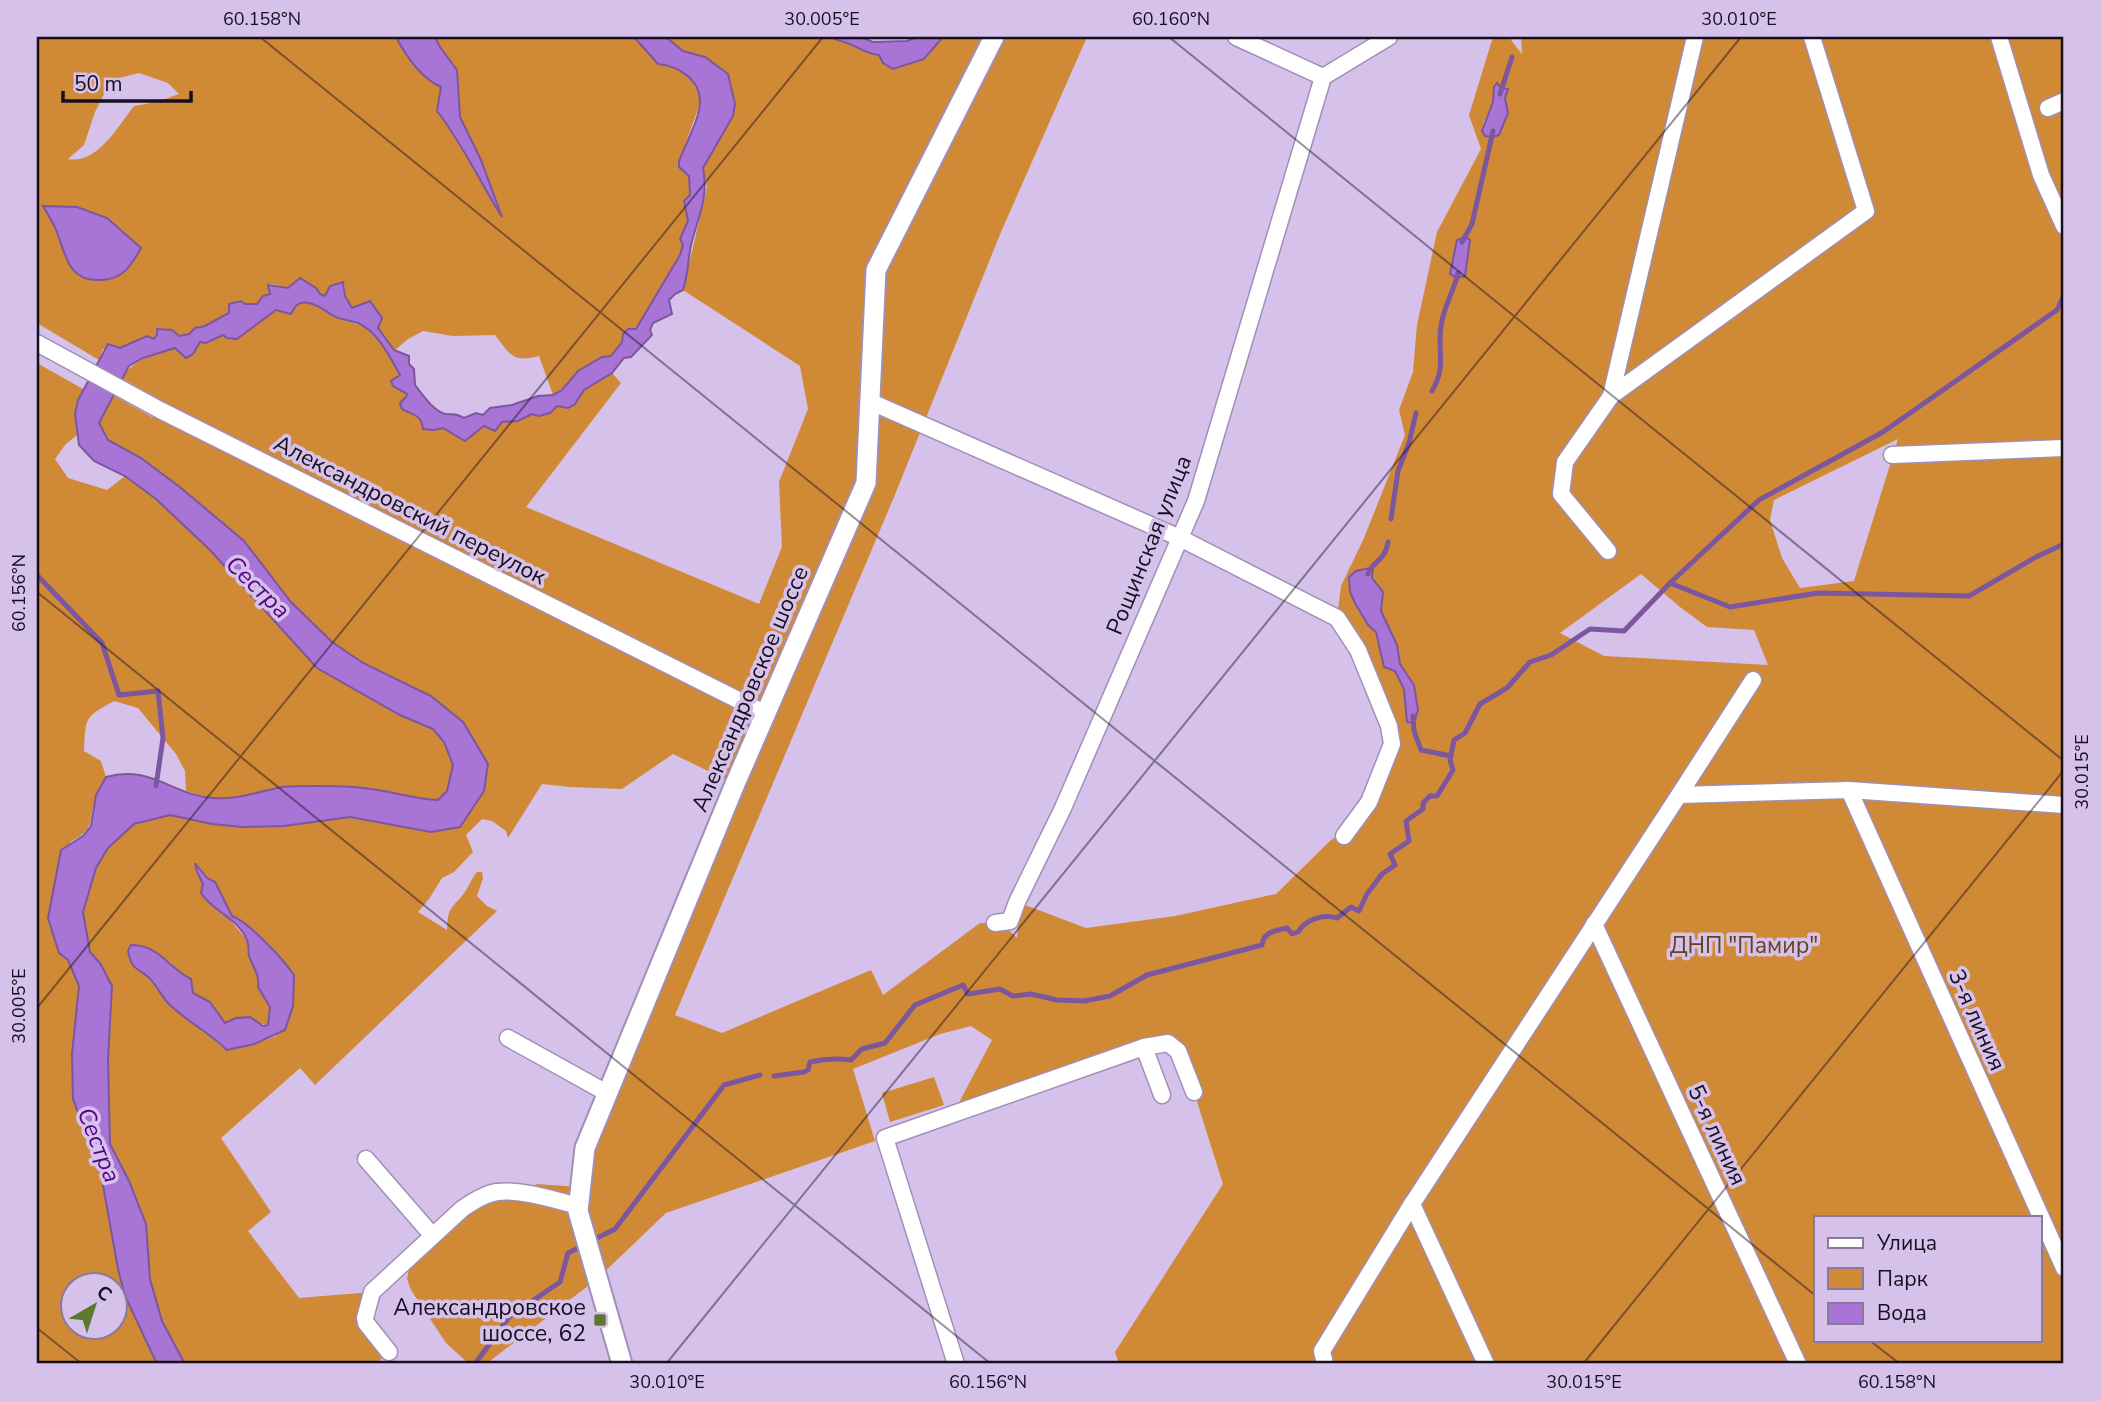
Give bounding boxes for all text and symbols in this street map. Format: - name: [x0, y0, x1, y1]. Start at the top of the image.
- text: 60.158°N: [223, 7, 301, 31]
- text: 30.005°E: [784, 7, 860, 31]
- text: 60.160°N: [1132, 7, 1210, 31]
- text: 30.010°E: [1701, 7, 1777, 31]
- scale bar: [63, 60, 191, 104]
- text: 50 m: [74, 70, 123, 98]
- street label: Александровский переулок: [269, 428, 552, 593]
- street label: Рощинская улица: [1099, 451, 1199, 639]
- water label: Сестра: [219, 548, 297, 626]
- text: 60.156°N: [7, 554, 31, 632]
- street label: Александровское шоссе: [684, 561, 816, 817]
- text: 30.015°E: [2070, 734, 2094, 810]
- park label: ДНП "Памир": [1670, 930, 1818, 961]
- street label: 3-я линия: [1941, 964, 2013, 1076]
- text: 30.005°E: [7, 968, 31, 1044]
- street label: 5-я линия: [1680, 1080, 1754, 1190]
- water label: Сестра: [70, 1103, 128, 1187]
- legend: [1814, 1216, 2042, 1342]
- text: Улица: [1876, 1229, 1937, 1257]
- text: Парк: [1877, 1265, 1929, 1293]
- north arrow: [60, 1272, 130, 1342]
- text: С: [91, 1279, 117, 1308]
- place label: Александровское шоссе, 62: [393, 1292, 586, 1349]
- text: Вода: [1877, 1299, 1927, 1327]
- marker: Александровское шоссе, 62: [592, 1312, 608, 1328]
- text: 30.010°E: [629, 1370, 705, 1394]
- text: 60.156°N: [949, 1370, 1027, 1394]
- text: 30.015°E: [1546, 1370, 1622, 1394]
- text: 60.158°N: [1858, 1370, 1936, 1394]

